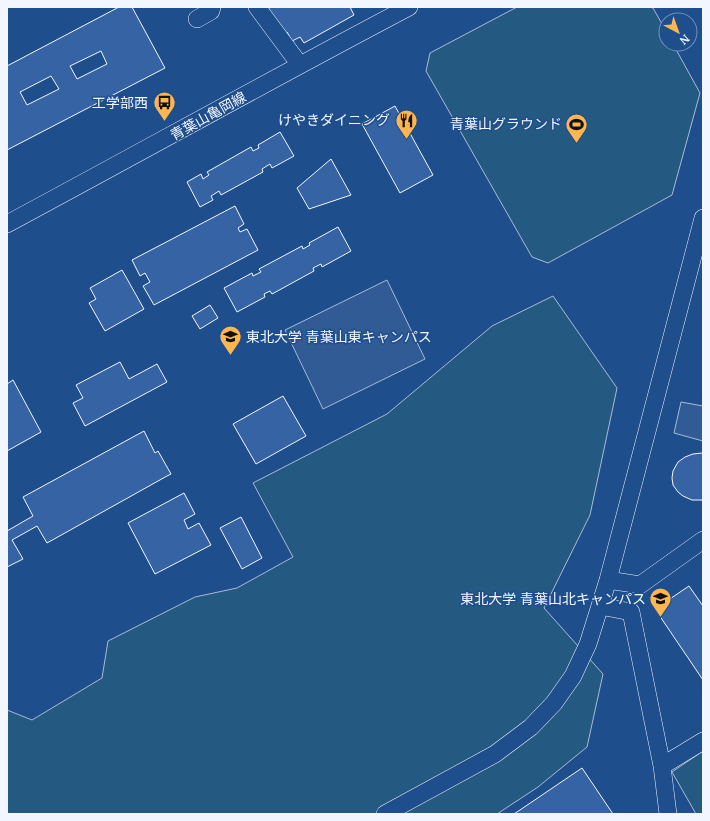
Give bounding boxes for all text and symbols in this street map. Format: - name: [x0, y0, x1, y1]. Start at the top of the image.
- north arrow: [658, 12, 698, 52]
- text: N: [676, 31, 693, 49]
- street label: 青葉山亀岡線: [166, 87, 249, 144]
- bus stop icon: 工学部西: [151, 90, 177, 123]
- place label: 工学部西: [92, 93, 148, 112]
- restaurant icon: けやきダイニング: [393, 107, 419, 140]
- place label: けやきダイニング: [278, 110, 390, 129]
- sports icon: 青葉山グラウンド: [564, 111, 590, 144]
- place label: 青葉山グラウンド: [450, 114, 562, 133]
- school or university icon: 東北大学 青葉山東キャンパス: [218, 324, 244, 357]
- place label: 東北大学 青葉山東キャンパス: [246, 327, 432, 346]
- school or university icon: 東北大学 青葉山北キャンパス: [648, 586, 674, 619]
- place label: 東北大学 青葉山北キャンパス: [460, 589, 646, 608]

